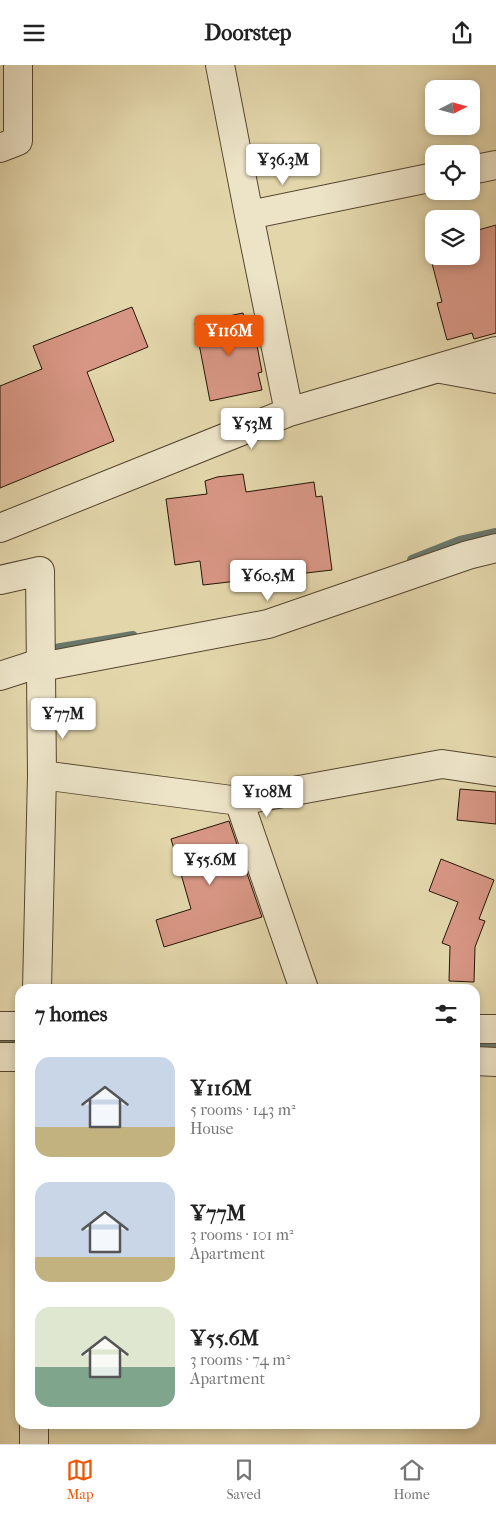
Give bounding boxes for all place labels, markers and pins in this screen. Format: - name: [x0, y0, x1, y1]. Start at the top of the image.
- pin: ¥36.3M: [242, 143, 324, 186]
- pin: ¥116M: [194, 315, 264, 357]
- pin: ¥53M: [222, 407, 282, 450]
- pin: ¥60.5M: [227, 559, 309, 602]
- pin: ¥77M: [33, 697, 93, 740]
- pin: ¥108M: [232, 775, 302, 818]
- pin: ¥55.6M: [169, 843, 251, 886]

